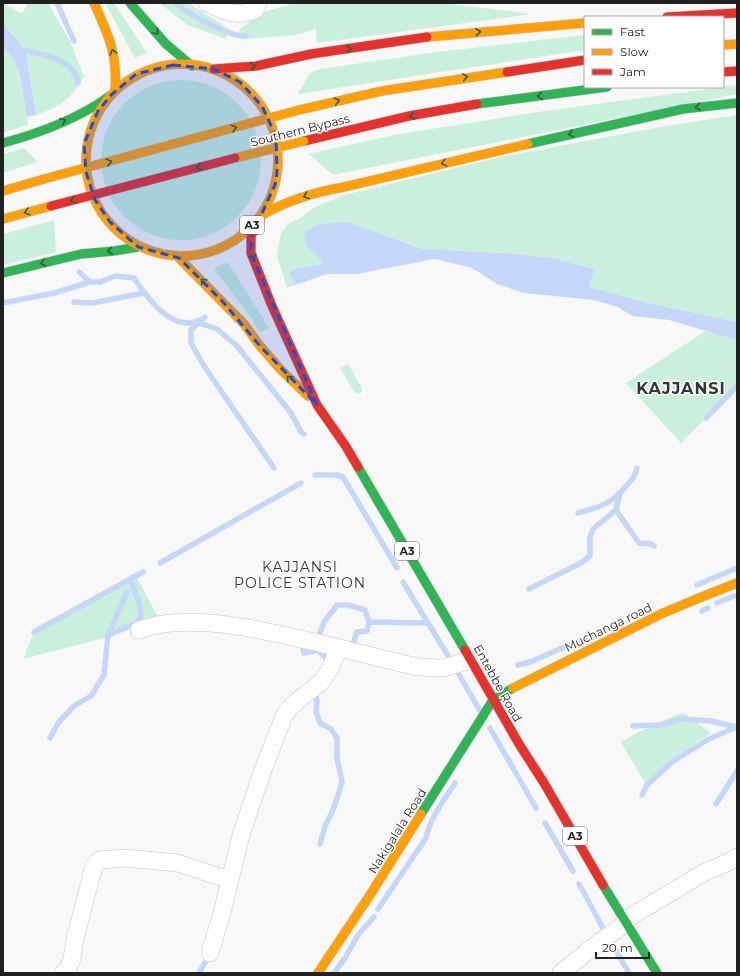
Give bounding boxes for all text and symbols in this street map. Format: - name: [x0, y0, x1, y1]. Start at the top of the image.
- legend: [584, 16, 724, 88]
- text: Fast: [620, 24, 645, 39]
- one-way arrow: [475, 27, 481, 36]
- one-way arrow: [151, 28, 158, 35]
- text: Slow: [620, 44, 649, 59]
- one-way arrow: [346, 45, 352, 54]
- one-way arrow: [109, 49, 118, 56]
- one-way arrow: [250, 62, 256, 71]
- text: Jam: [619, 64, 646, 79]
- one-way arrow: [462, 74, 468, 82]
- one-way arrow: [537, 91, 543, 100]
- one-way arrow: [334, 97, 341, 106]
- one-way arrow: [695, 103, 701, 112]
- street label: Southern Bypass: [249, 110, 351, 150]
- one-way arrow: [409, 111, 415, 119]
- one-way arrow: [60, 117, 67, 125]
- one-way arrow: [230, 124, 237, 133]
- one-way arrow: [568, 129, 574, 137]
- one-way arrow: [105, 158, 112, 166]
- one-way arrow: [441, 159, 448, 167]
- one-way arrow: [195, 162, 202, 171]
- one-way arrow: [303, 191, 310, 200]
- one-way arrow: [70, 195, 77, 204]
- one-way arrow: [24, 207, 31, 216]
- road number: A3: [240, 216, 264, 234]
- one-way arrow: [107, 247, 113, 256]
- one-way arrow: [248, 253, 257, 260]
- one-way arrow: [40, 259, 46, 267]
- one-way arrow: [200, 278, 208, 286]
- one-way arrow: [286, 375, 294, 383]
- district label: KAJJANSI: [636, 379, 726, 398]
- road number: A3: [395, 542, 419, 560]
- district label: KAJJANSI POLICE STATION: [234, 558, 366, 592]
- street label: Muchanga road: [562, 599, 654, 655]
- street label: Entebbe Road: [471, 642, 525, 724]
- street label: Nakigalala Road: [365, 786, 429, 876]
- road number: A3: [563, 827, 587, 845]
- scale bar: [596, 934, 649, 960]
- text: 20 m: [602, 940, 633, 955]

